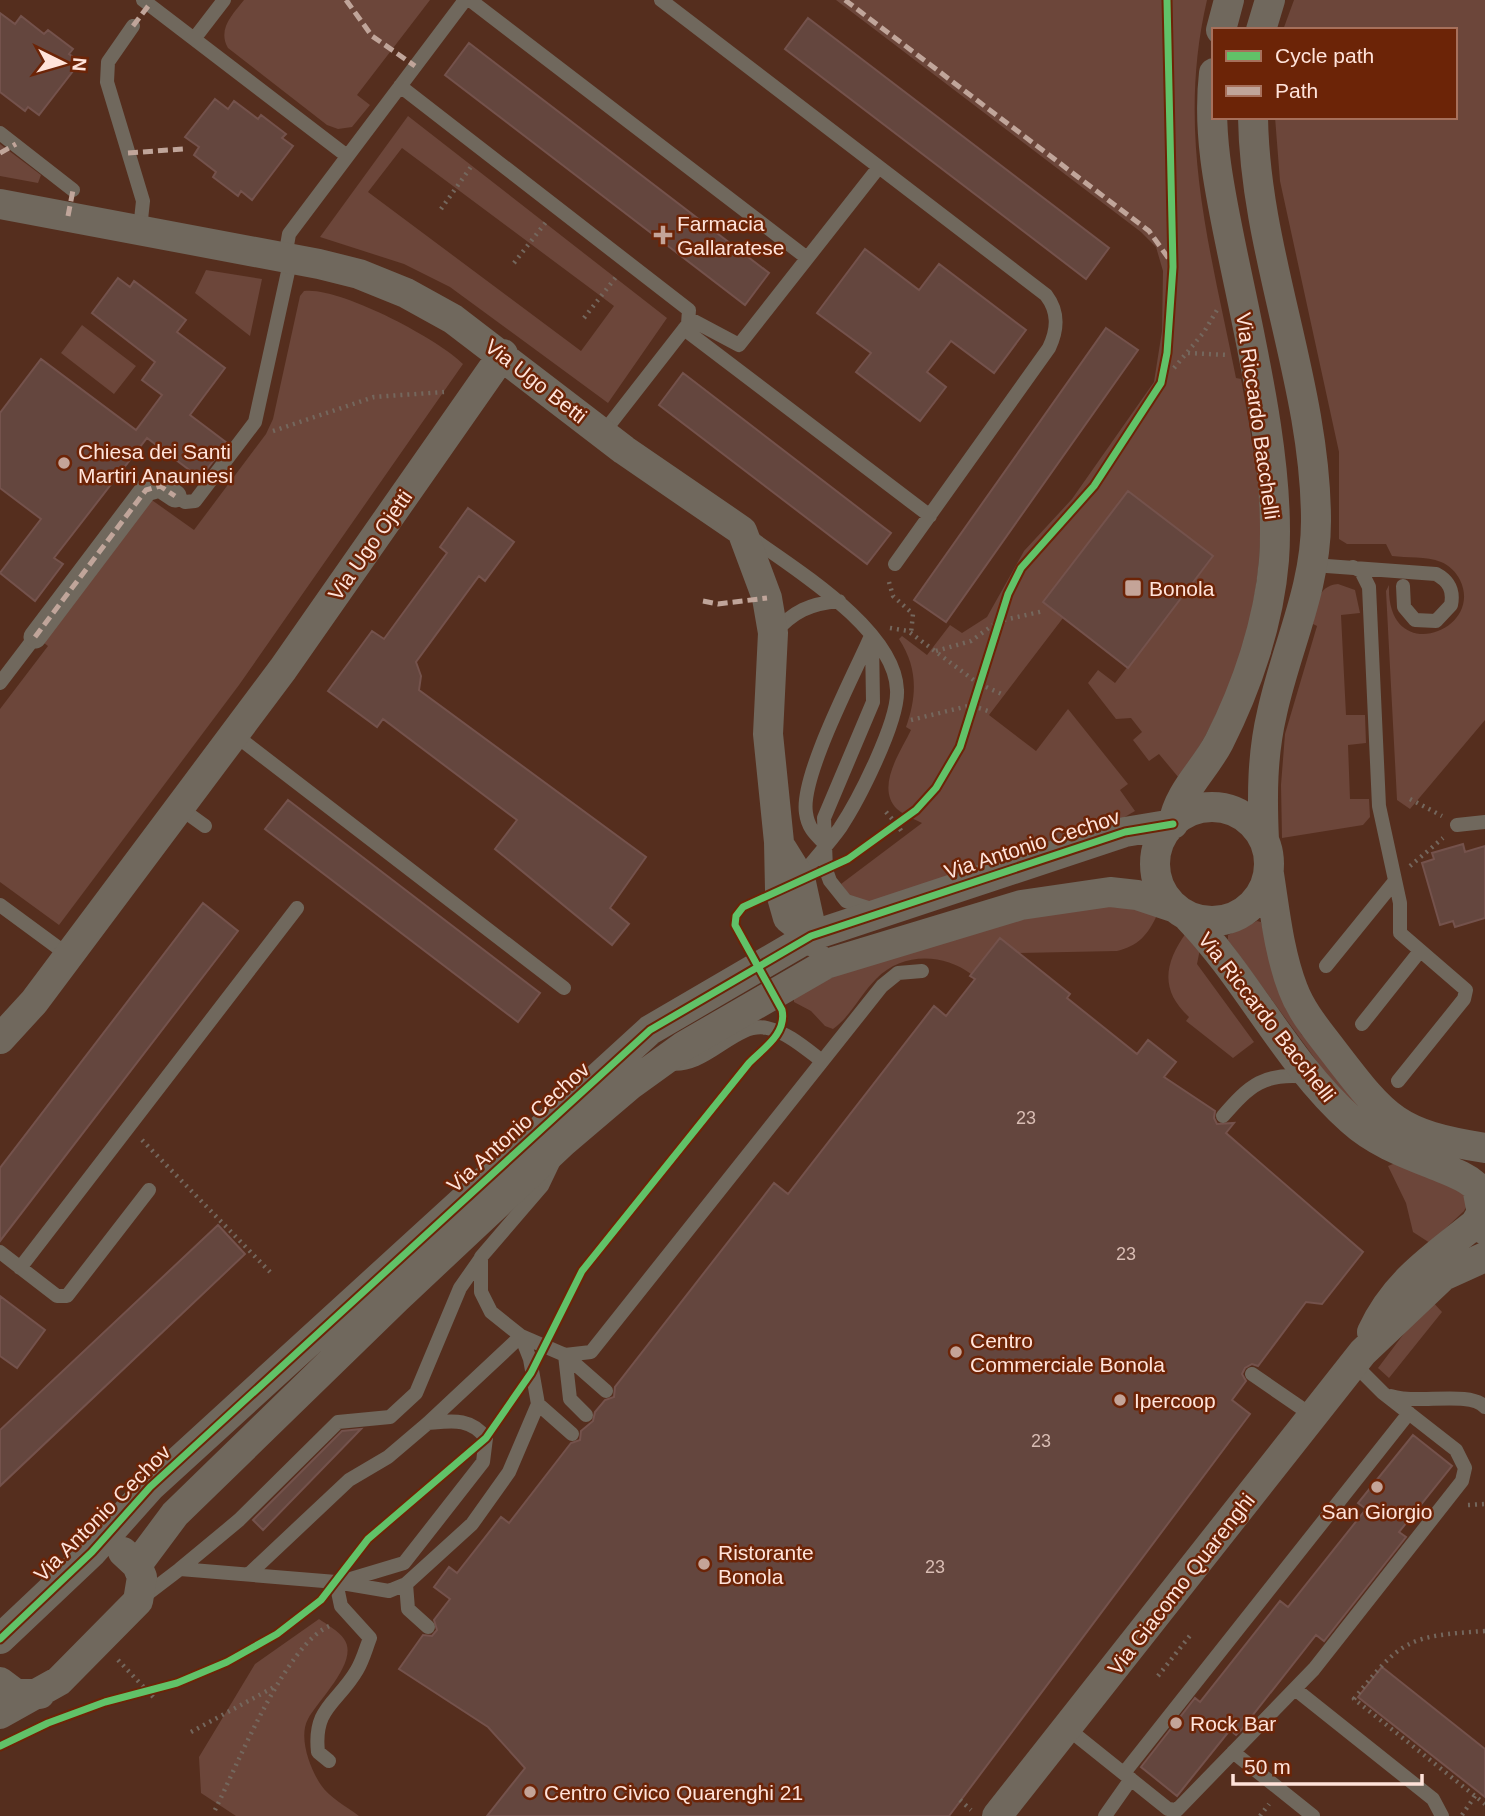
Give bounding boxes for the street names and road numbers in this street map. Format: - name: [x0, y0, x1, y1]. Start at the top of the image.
- street label: Via Riccardo Bacchelli: [1232, 311, 1284, 521]
- street label: Via Ugo Betti: [481, 334, 591, 428]
- street label: Via Ugo Ojetti: [324, 485, 416, 605]
- street label: Via Antonio Cechov: [941, 805, 1123, 883]
- street label: Via Riccardo Bacchelli: [1194, 928, 1340, 1106]
- street label: Via Antonio Cechov: [442, 1057, 594, 1197]
- street label: Via Antonio Cechov: [29, 1440, 175, 1586]
- street label: Via Giacomo Quarenghi: [1103, 1489, 1259, 1679]

